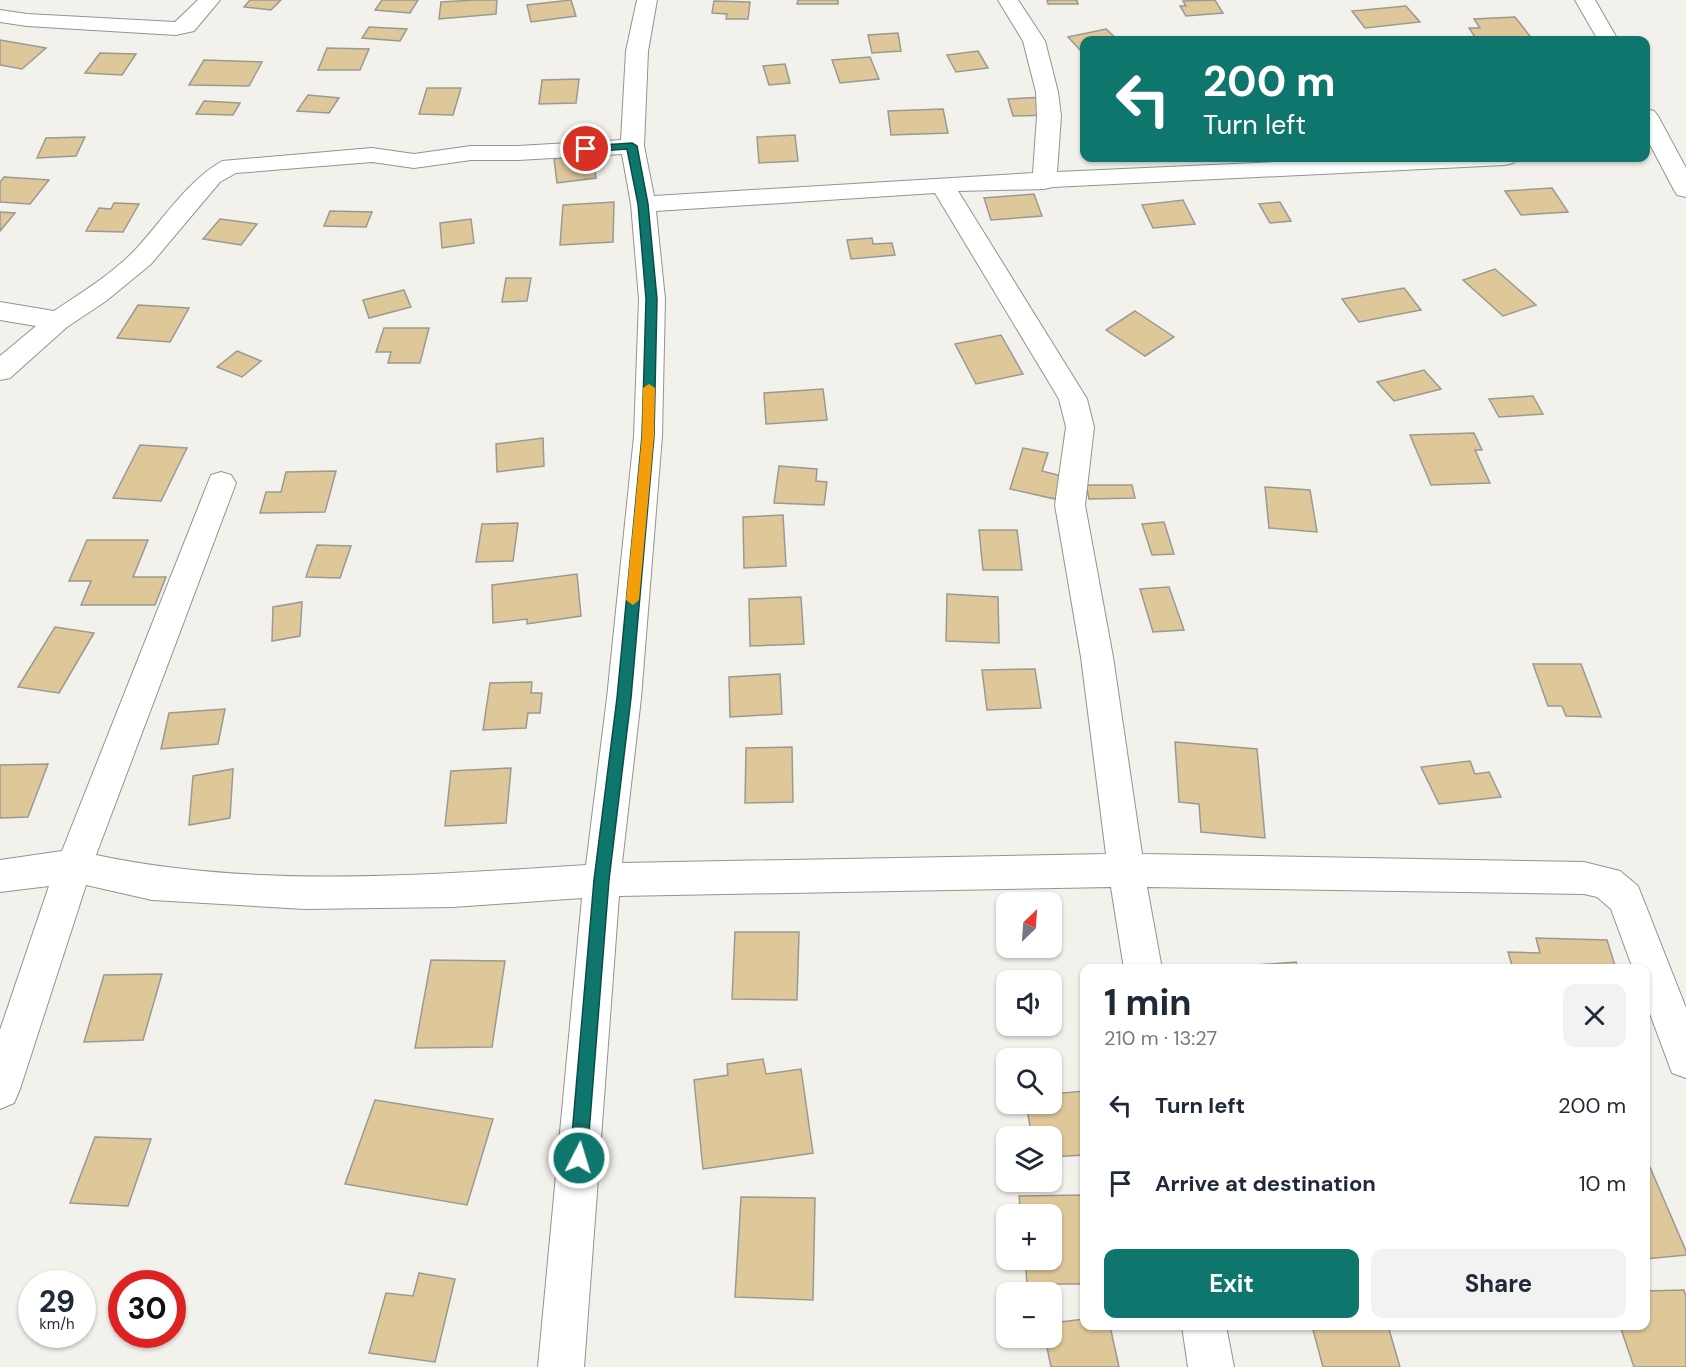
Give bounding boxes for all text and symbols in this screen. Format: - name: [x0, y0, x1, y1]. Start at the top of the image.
- text: 200 m: [1203, 54, 1336, 109]
- icon: left: [1104, 60, 1182, 138]
- text: Turn left: [1203, 107, 1306, 142]
- pin: [560, 123, 611, 174]
- icon: arrive: [569, 132, 602, 165]
- north arrow: [996, 892, 1062, 958]
- map controls: [996, 892, 1062, 1348]
- button: sound: [996, 970, 1062, 1036]
- text: 1 min: [1104, 979, 1192, 1026]
- button: close: [1563, 984, 1626, 1047]
- text: 210 m · 13:27: [1104, 1025, 1217, 1051]
- button: search: [996, 1048, 1062, 1114]
- icon: left: [1104, 1089, 1137, 1122]
- text: Turn left: [1155, 1091, 1245, 1120]
- text: 200 m: [1558, 1091, 1626, 1120]
- position arrow: [547, 1126, 611, 1190]
- button: layers: [996, 1126, 1062, 1192]
- icon: arrive: [1104, 1167, 1137, 1200]
- text: Arrive at destination: [1155, 1169, 1376, 1198]
- text: 10 m: [1579, 1169, 1626, 1198]
- button: +: [996, 1204, 1062, 1270]
- button: Exit: [1104, 1249, 1359, 1318]
- button: Share: [1371, 1249, 1626, 1318]
- speed limit sign: 30: [108, 1270, 186, 1348]
- text: 29: [39, 1282, 75, 1321]
- button: −: [996, 1282, 1062, 1348]
- text: km/h: [39, 1314, 75, 1334]

